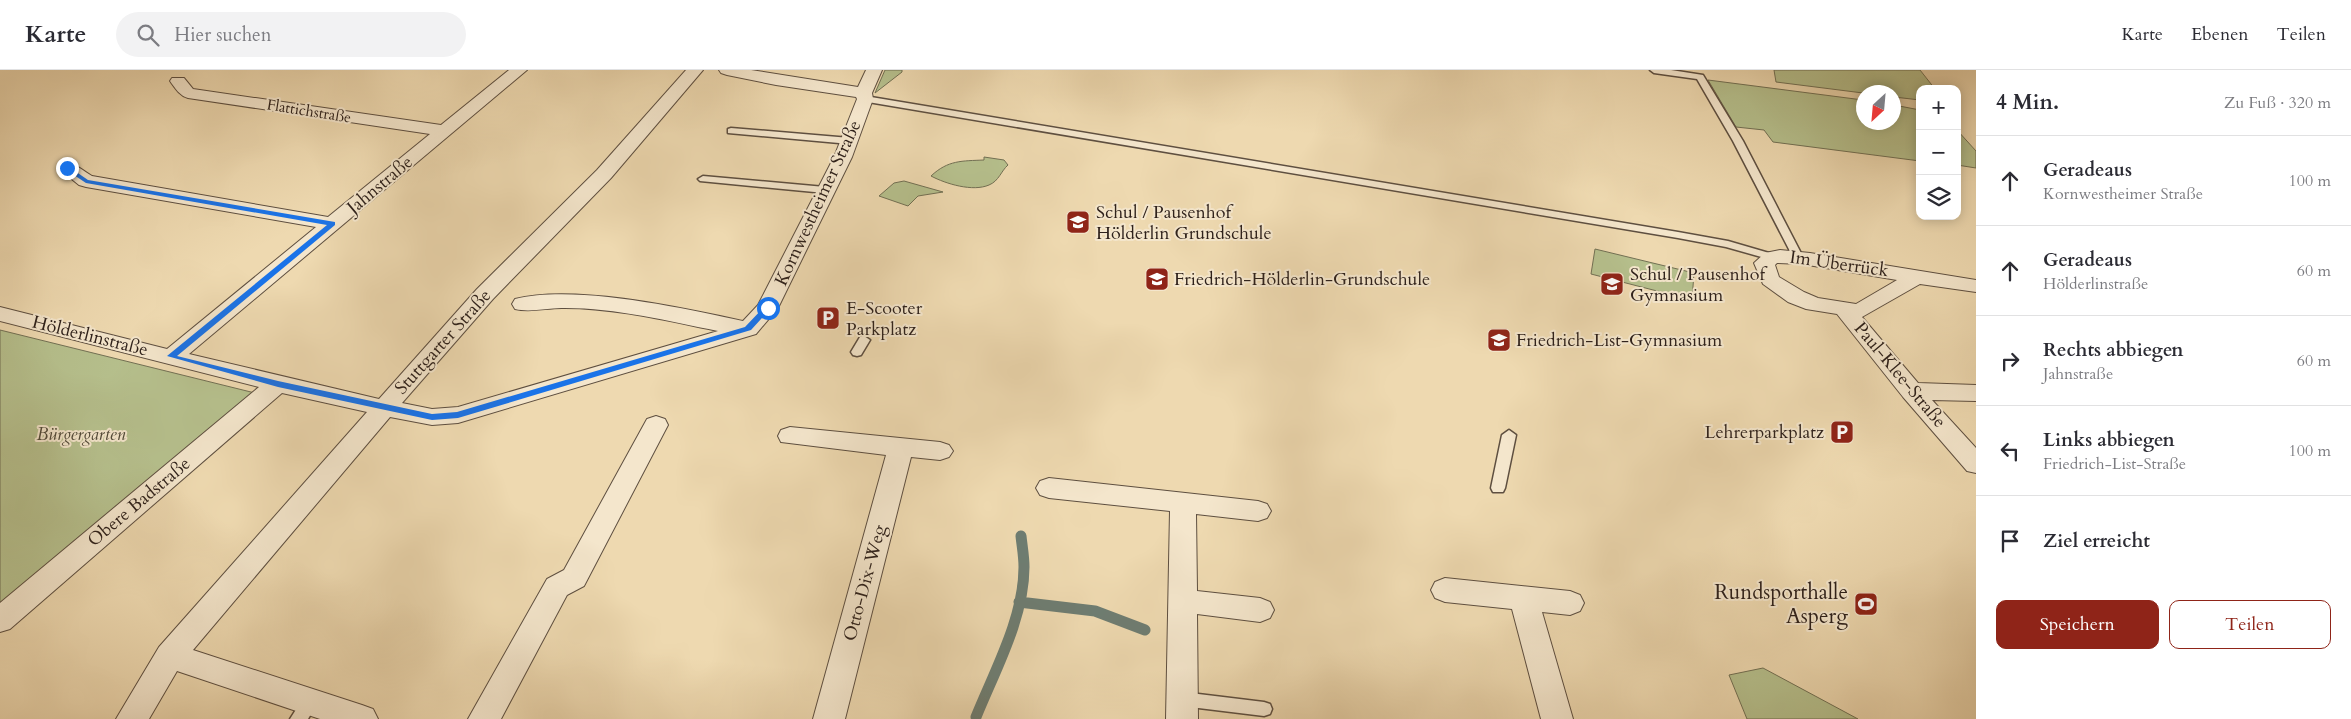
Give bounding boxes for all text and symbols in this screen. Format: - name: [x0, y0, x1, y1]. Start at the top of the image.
- search box: [116, 12, 466, 57]
- text: Karte: [25, 18, 86, 51]
- icon: search: [134, 21, 162, 49]
- text: Hier suchen: [174, 22, 272, 48]
- text: Karte: [2121, 22, 2163, 47]
- text: Ebenen: [2191, 22, 2249, 47]
- text: Teilen: [2277, 22, 2326, 47]
- north arrow: [1856, 85, 1901, 130]
- map controls: [1916, 85, 1961, 220]
- button: +: [1916, 85, 1961, 130]
- text: 4 Min.: [1996, 88, 2059, 117]
- text: Zu Fuß · 320 m: [2224, 92, 2331, 114]
- street label: Flattichstraße: [265, 94, 353, 128]
- street label: Kornwestheimer Straße: [769, 116, 867, 290]
- button: −: [1916, 130, 1961, 175]
- street label: Jahnstraße: [339, 150, 418, 222]
- route end: [56, 157, 79, 180]
- text: Geradeaus: [2043, 157, 2132, 183]
- icon: ahead: [1996, 167, 2024, 195]
- text: 100 m: [2289, 170, 2331, 192]
- button: layers: [1916, 175, 1961, 220]
- text: Kornwestheimer Straße: [2043, 183, 2203, 205]
- place label: Schul / Pausenhof Hölderlin Grundschule: [1096, 200, 1272, 246]
- school or university icon: Schul / Pausenhof Hölderlin Grundschule: [1065, 209, 1091, 235]
- street label: Im Überrück: [1788, 245, 1890, 283]
- text: Geradeaus: [2043, 247, 2132, 273]
- icon: ahead: [1996, 257, 2024, 285]
- text: 60 m: [2297, 260, 2331, 282]
- place label: Schul / Pausenhof Gymnasium: [1630, 262, 1768, 308]
- school or university icon: Friedrich-Hölderlin-Grundschule: [1144, 266, 1170, 292]
- place label: Friedrich-Hölderlin-Grundschule: [1174, 267, 1430, 292]
- school or university icon: Schul / Pausenhof Gymnasium: [1599, 271, 1625, 297]
- text: Hölderlinstraße: [2043, 273, 2148, 295]
- street label: Stuttgarter Straße: [389, 284, 497, 400]
- place label: E-Scooter Parkplatz: [846, 296, 923, 342]
- route start: [757, 297, 780, 320]
- parking icon: E-Scooter Parkplatz: [815, 305, 841, 331]
- street label: Hölderlinstraße: [29, 310, 151, 362]
- street label: Paul-Klee-Straße: [1848, 317, 1952, 433]
- school or university icon: Friedrich-List-Gymnasium: [1486, 327, 1512, 353]
- place label: Friedrich-List-Gymnasium: [1516, 328, 1723, 353]
- text: Rechts abbiegen: [2043, 337, 2184, 363]
- icon: right: [1996, 347, 2024, 375]
- text: 60 m: [2297, 350, 2331, 372]
- text: Jahnstraße: [2043, 363, 2113, 385]
- parking icon: Lehrerparkplatz: [1829, 419, 1855, 445]
- place label: Lehrerparkplatz: [1705, 420, 1824, 445]
- park label: Bürgergarten: [37, 422, 126, 447]
- text: Links abbiegen: [2043, 427, 2175, 453]
- icon: left: [1996, 437, 2024, 465]
- text: 100 m: [2289, 440, 2331, 462]
- street label: Obere Badstraße: [82, 451, 196, 553]
- text: Friedrich-List-Straße: [2043, 453, 2186, 475]
- street label: Otto-Dix-Weg: [837, 521, 893, 644]
- icon: arrive: [1996, 527, 2024, 555]
- text: Ziel erreicht: [2043, 528, 2150, 554]
- place label: Rundsporthalle Asperg: [1714, 578, 1848, 631]
- sports icon: Rundsporthalle Asperg: [1853, 591, 1879, 617]
- button: Speichern: [1996, 600, 2159, 649]
- button: Teilen: [2169, 600, 2331, 649]

